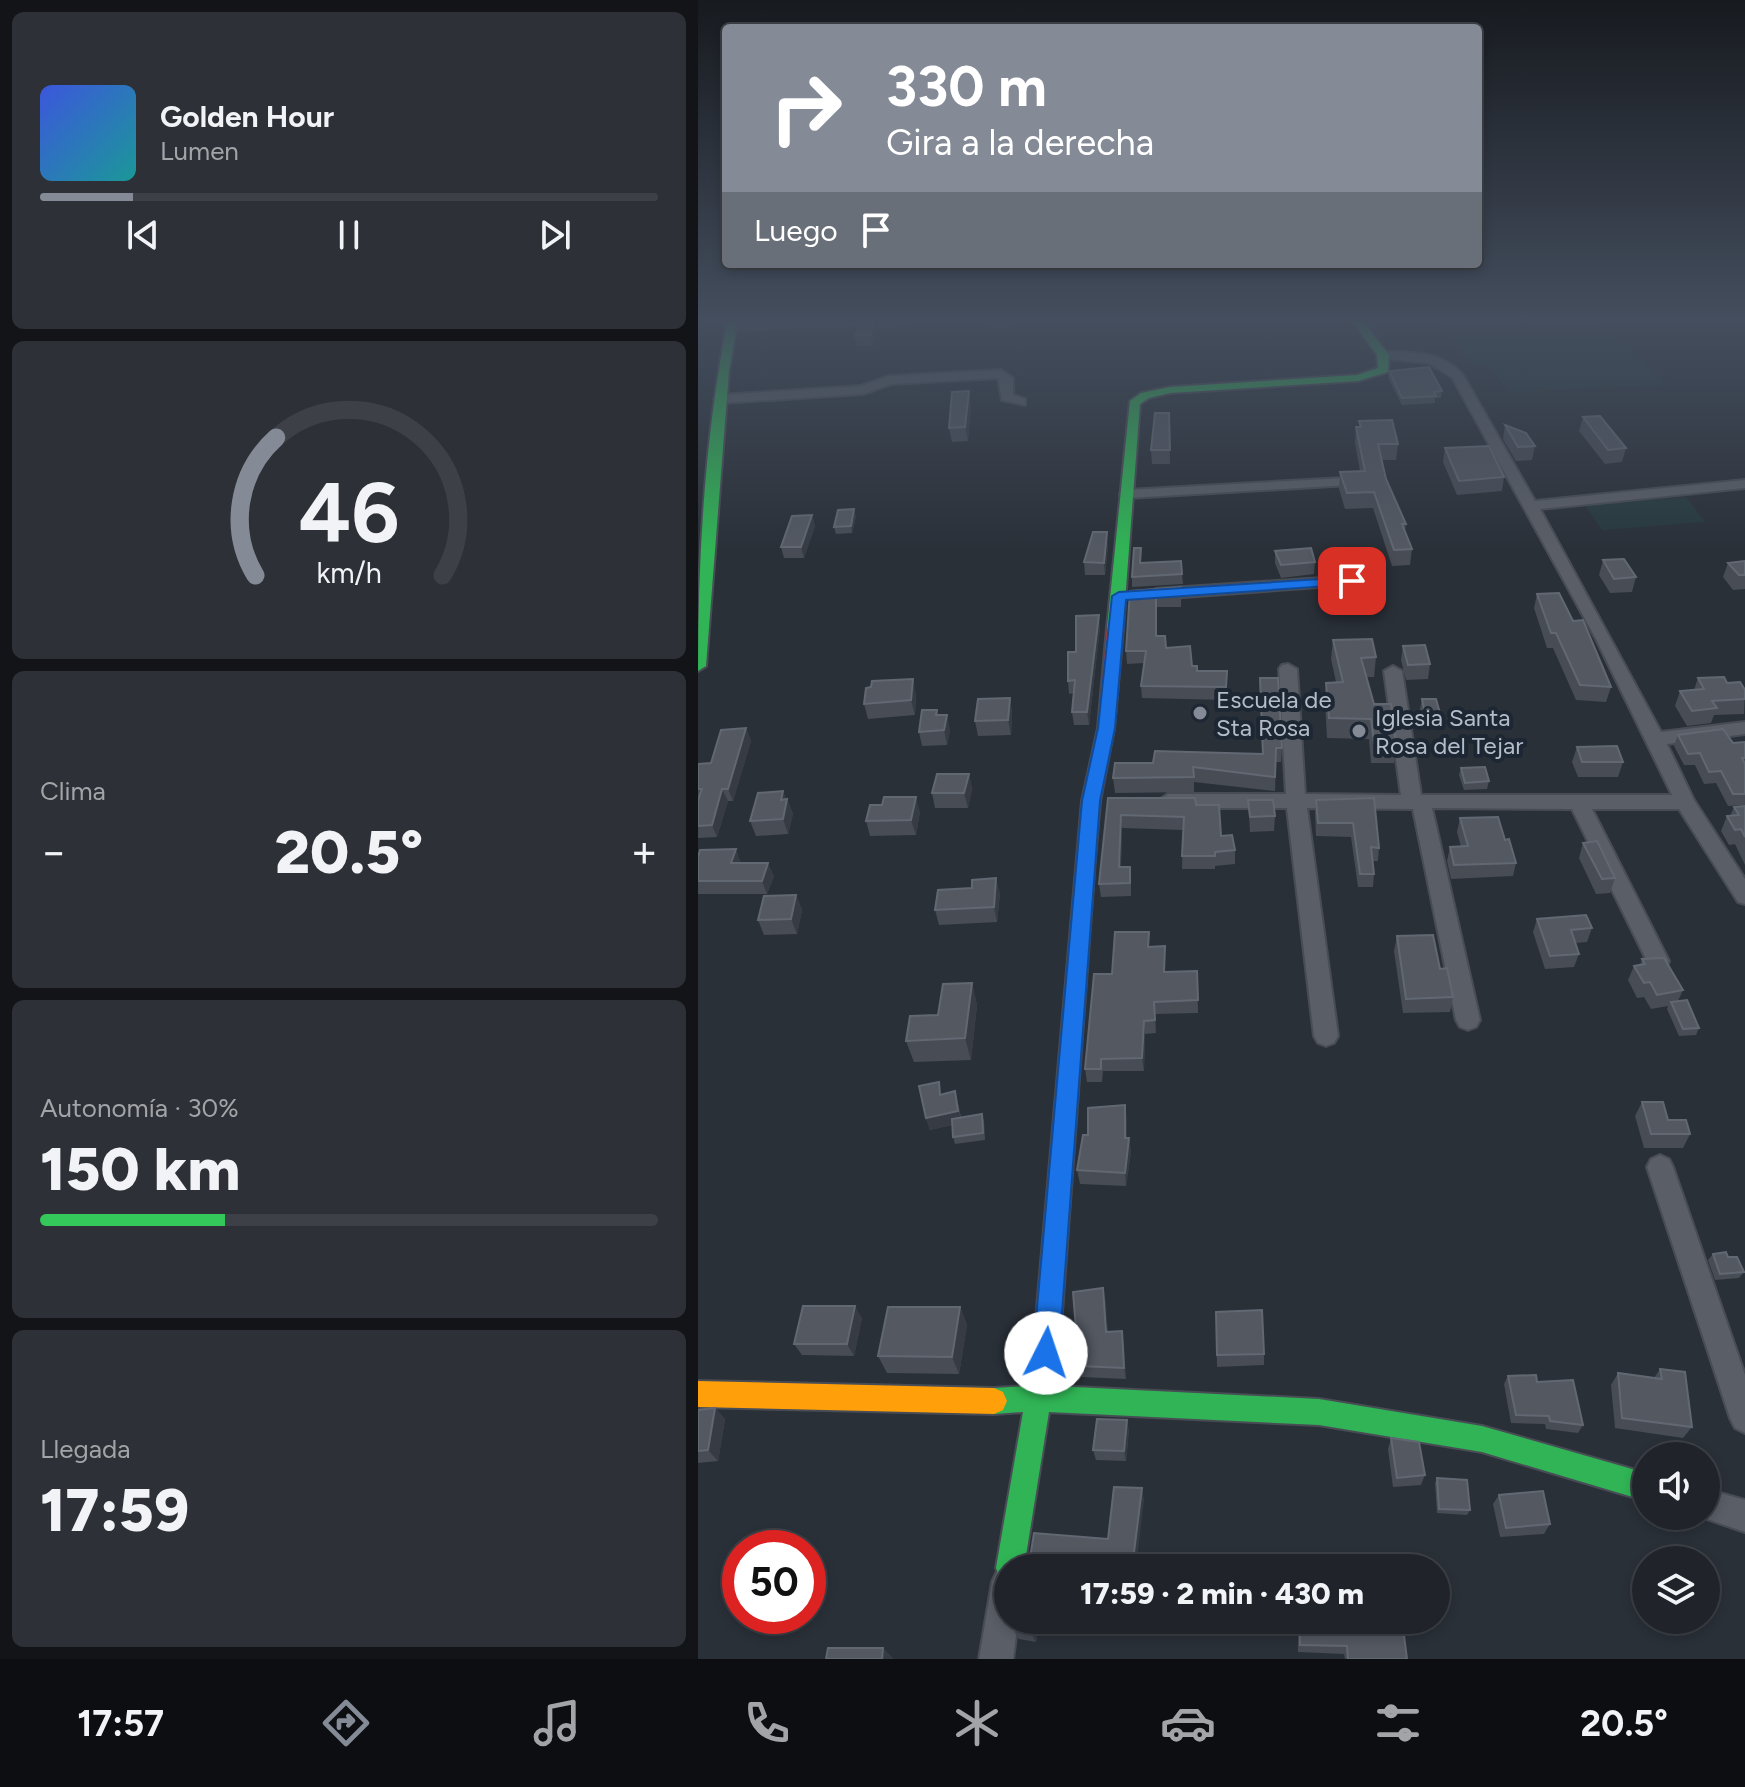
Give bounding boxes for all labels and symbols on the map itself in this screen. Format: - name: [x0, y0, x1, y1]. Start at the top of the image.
- pin: [1318, 547, 1386, 615]
- place label: Escuela de Sta Rosa: [1216, 685, 1332, 742]
- place label: Iglesia Santa Rosa del Tejar: [1375, 703, 1523, 760]
- marker: Escuela de Sta Rosa: [1191, 704, 1209, 722]
- marker: Iglesia Santa Rosa del Tejar: [1350, 722, 1368, 740]
- position arrow: [1004, 1311, 1088, 1395]
- speed limit sign: 50: [722, 1530, 826, 1634]

